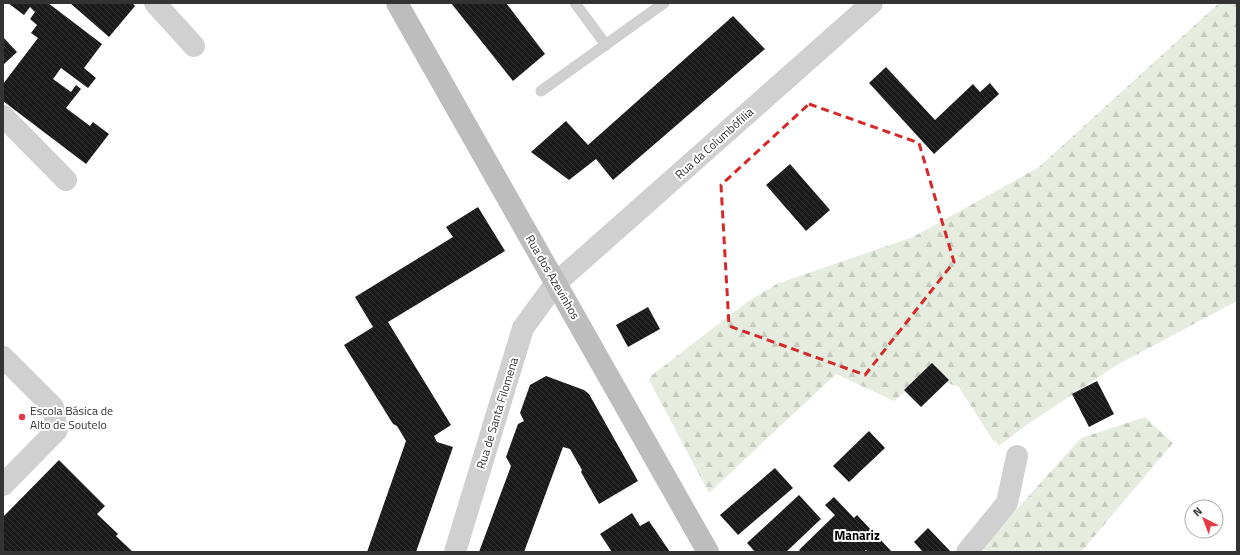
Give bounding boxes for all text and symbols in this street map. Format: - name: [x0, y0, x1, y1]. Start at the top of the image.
- street label: Rua da Columbófilia: [670, 102, 758, 184]
- street label: Rua dos Azevinhos: [521, 231, 585, 323]
- street label: Rua de Santa Filomena: [471, 355, 523, 471]
- place label: Escola Básica de Alto de Soutelo: [30, 401, 113, 434]
- marker: Escola Básica de Alto de Soutelo: [17, 412, 27, 422]
- north arrow: [1184, 499, 1224, 539]
- text: N: [1189, 503, 1205, 520]
- district label: Manariz: [834, 525, 880, 545]

